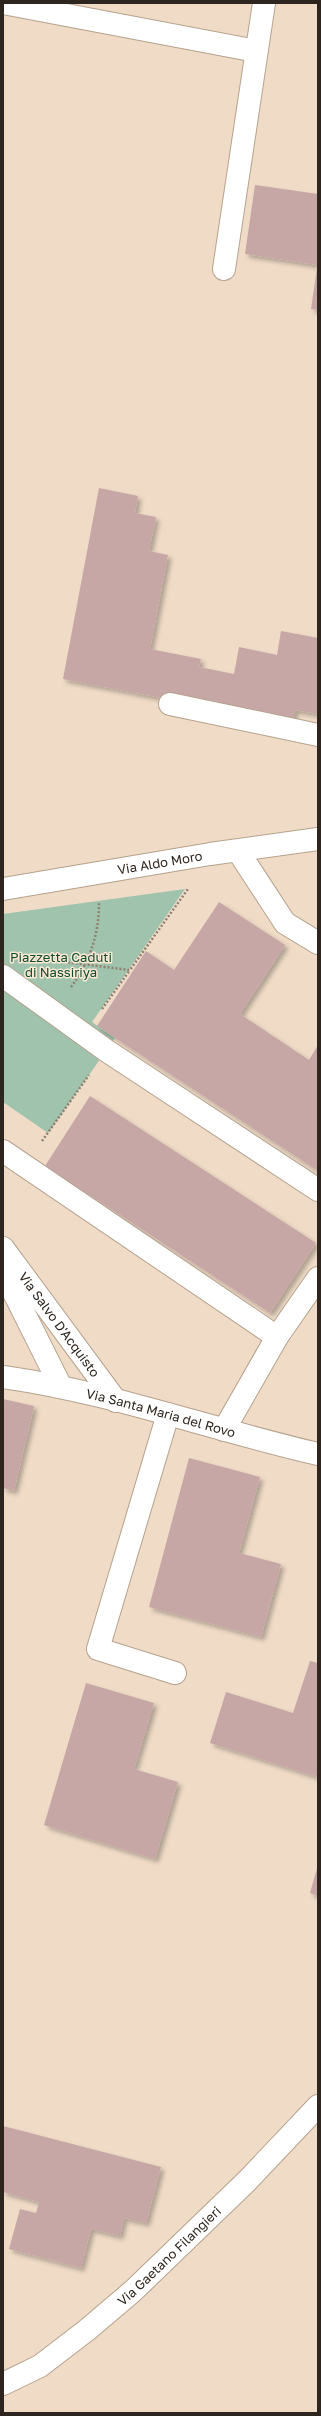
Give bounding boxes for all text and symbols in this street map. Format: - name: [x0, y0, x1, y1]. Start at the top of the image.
- street label: Via Aldo Moro: [116, 847, 204, 878]
- park label: Piazzetta Caduti di Nassiriya: [10, 949, 112, 980]
- street label: Via Salvo D'Acquisto: [15, 1269, 104, 1380]
- street label: Via Santa Maria del Rovo: [85, 1385, 238, 1441]
- street label: Via Gaetano Filangieri: [114, 2203, 224, 2309]

